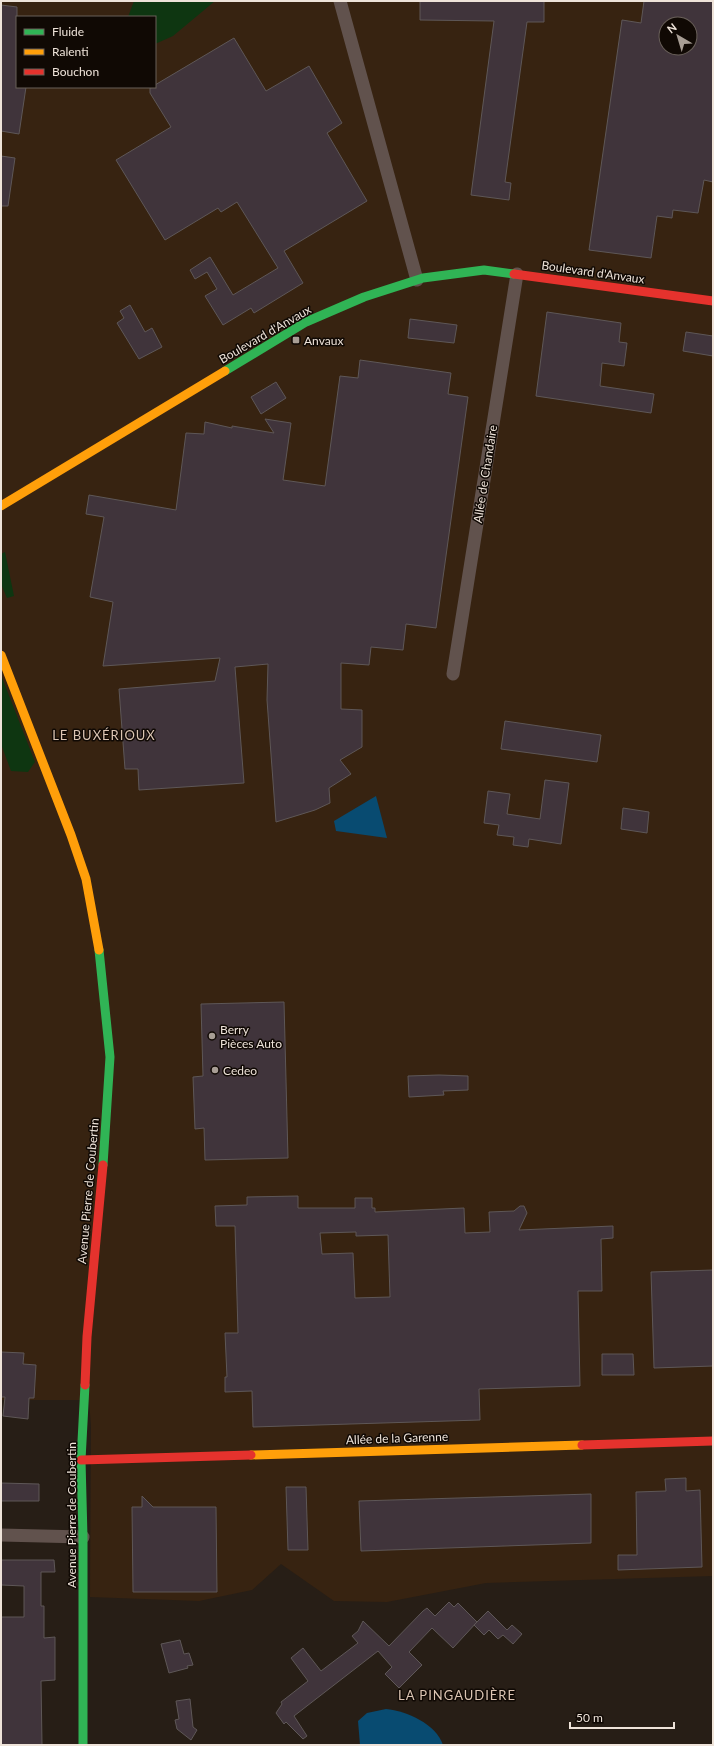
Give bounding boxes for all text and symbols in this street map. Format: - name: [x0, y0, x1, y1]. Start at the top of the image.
- legend: [16, 16, 156, 88]
- north arrow: [658, 16, 698, 56]
- text: N: [664, 20, 679, 35]
- text: Fluide: [52, 24, 84, 39]
- text: Ralenti: [52, 44, 89, 59]
- text: Bouchon: [52, 64, 99, 79]
- street label: Boulevard d'Anvaux: [540, 257, 646, 287]
- street label: Boulevard d'Anvaux: [216, 301, 314, 366]
- place label: Anvaux: [304, 333, 343, 348]
- marker: Anvaux: [291, 335, 301, 345]
- street label: Allée de Chandaire: [470, 424, 500, 524]
- district label: LE BUXÉRIOUX: [52, 727, 156, 743]
- place label: Berry Pièces Auto: [220, 1022, 282, 1051]
- marker: Berry Pièces Auto: [207, 1031, 217, 1041]
- place label: Cedeo: [223, 1063, 257, 1078]
- marker: Cedeo: [210, 1065, 220, 1075]
- street label: Avenue Pierre de Coubertin: [74, 1118, 102, 1264]
- street label: Allée de la Garenne: [346, 1429, 448, 1447]
- street label: Avenue Pierre de Coubertin: [64, 1442, 79, 1588]
- district label: LA PINGAUDIÈRE: [398, 1687, 516, 1703]
- scale bar: [570, 1704, 674, 1730]
- text: 50 m: [576, 1710, 603, 1725]

